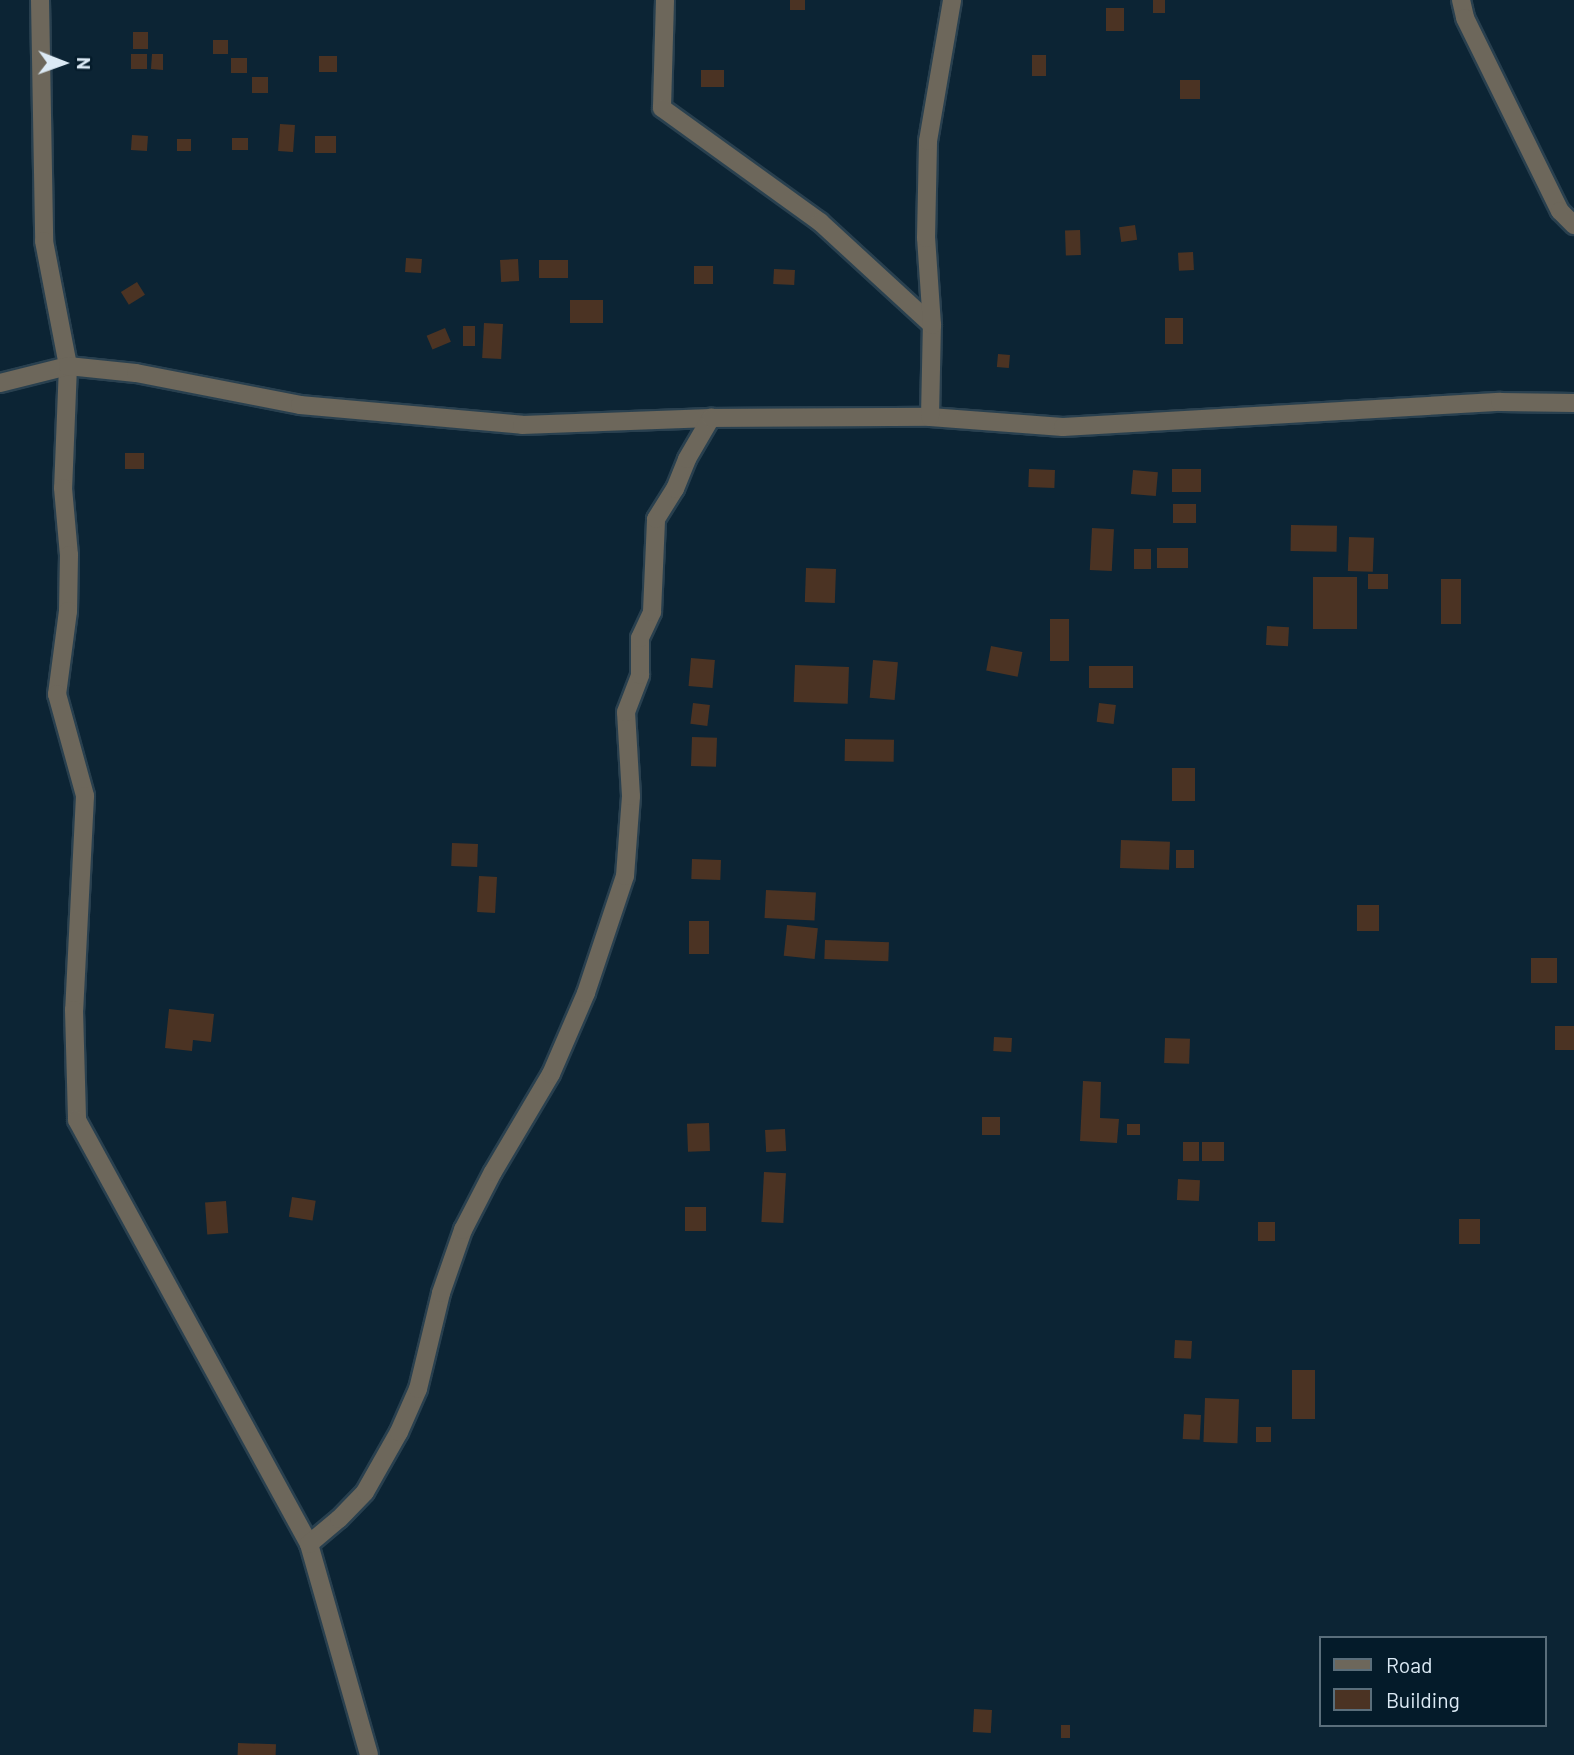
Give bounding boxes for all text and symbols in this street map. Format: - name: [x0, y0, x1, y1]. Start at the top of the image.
- north arrow: [28, 28, 98, 98]
- text: N: [73, 57, 96, 70]
- legend: [1318, 1636, 1546, 1727]
- text: Road: [1386, 1652, 1432, 1677]
- text: Building: [1386, 1687, 1460, 1712]

